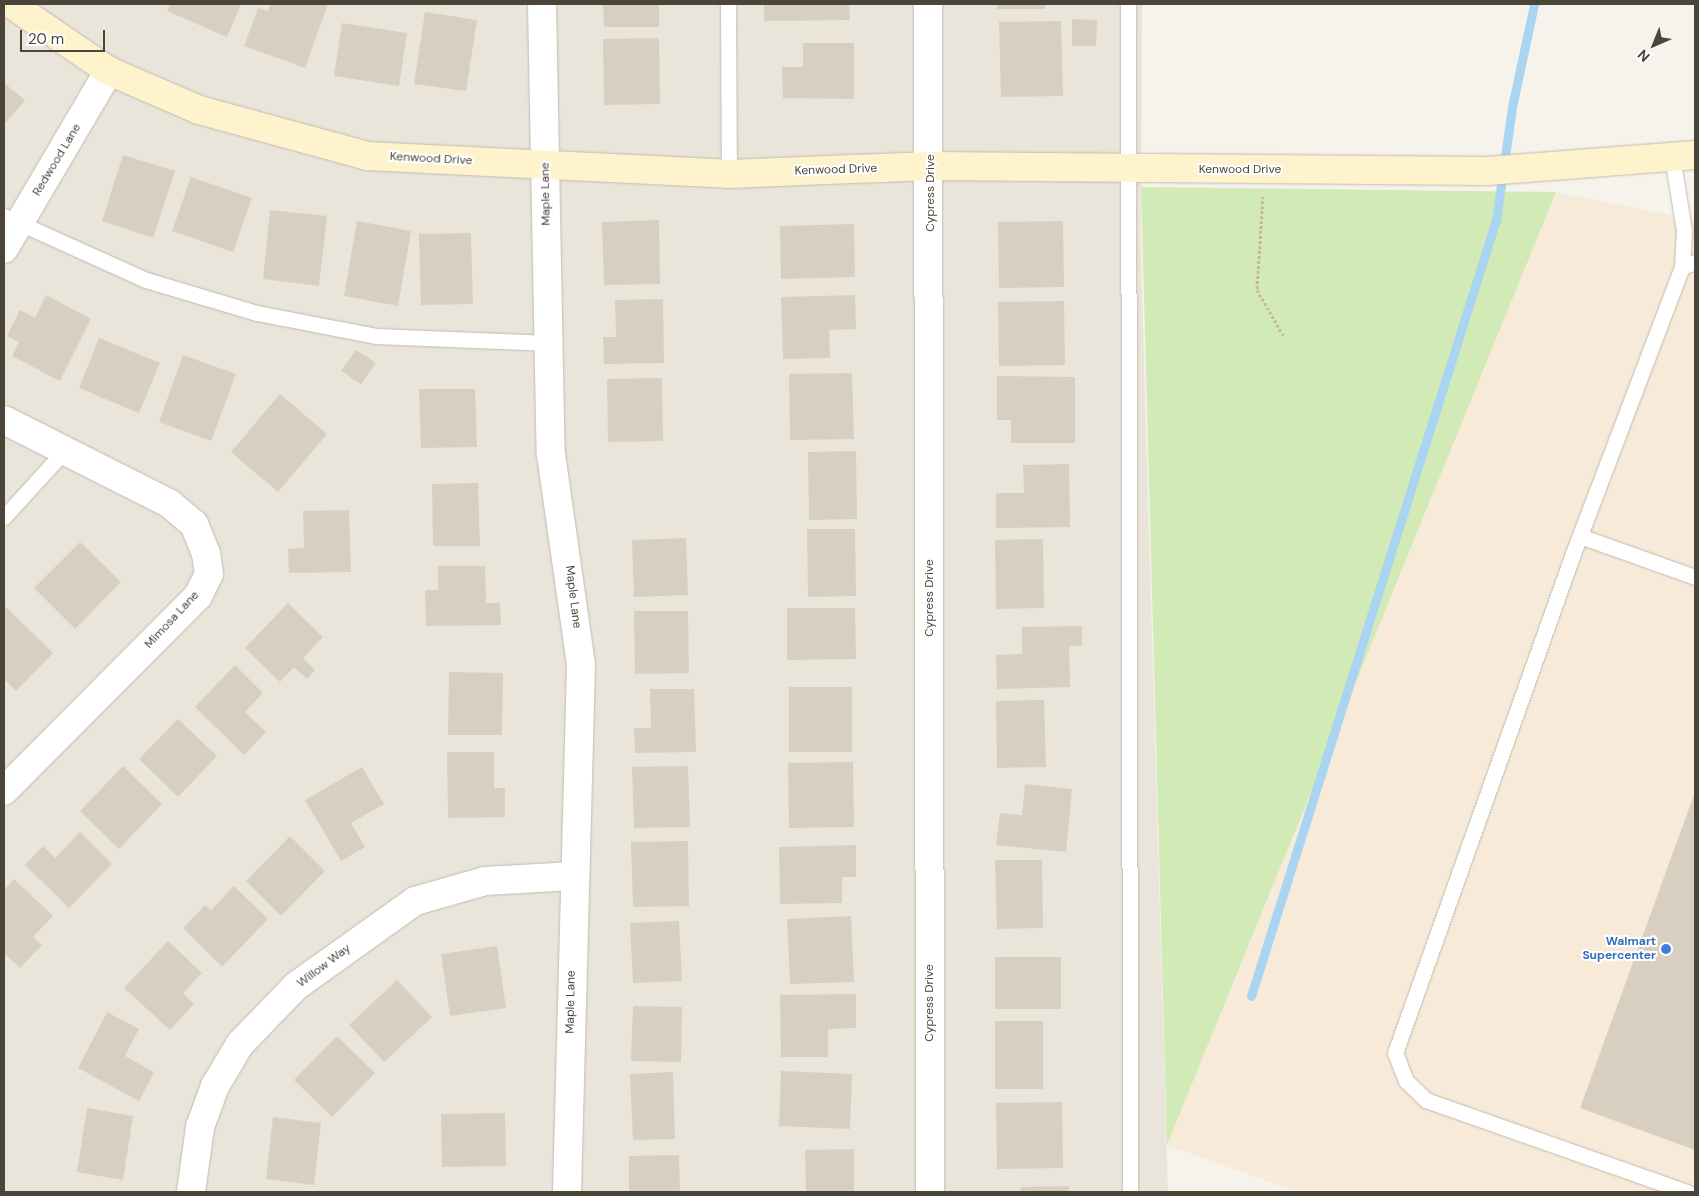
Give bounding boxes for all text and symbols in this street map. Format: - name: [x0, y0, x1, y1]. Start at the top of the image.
- scale bar: [22, 20, 108, 52]
- north arrow: [1629, 20, 1679, 70]
- text: 20 m: [28, 29, 64, 49]
- text: N: [1634, 46, 1654, 66]
- street label: Redwood Lane: [30, 121, 84, 199]
- street label: Kenwood Drive: [389, 150, 473, 168]
- street label: Cypress Drive: [924, 154, 938, 232]
- street label: Kenwood Drive: [794, 161, 878, 179]
- street label: Maple Lane: [538, 162, 554, 226]
- street label: Kenwood Drive: [1199, 163, 1281, 177]
- street label: Cypress Drive: [923, 559, 937, 637]
- street label: Maple Lane: [562, 565, 584, 629]
- street label: Mimosa Lane: [142, 588, 202, 652]
- place label: Walmart Supercenter: [1582, 935, 1656, 963]
- street label: Willow Way: [294, 941, 354, 991]
- marker: Walmart Supercenter: [1660, 943, 1672, 955]
- street label: Cypress Drive: [923, 964, 937, 1042]
- street label: Maple Lane: [563, 970, 579, 1034]

